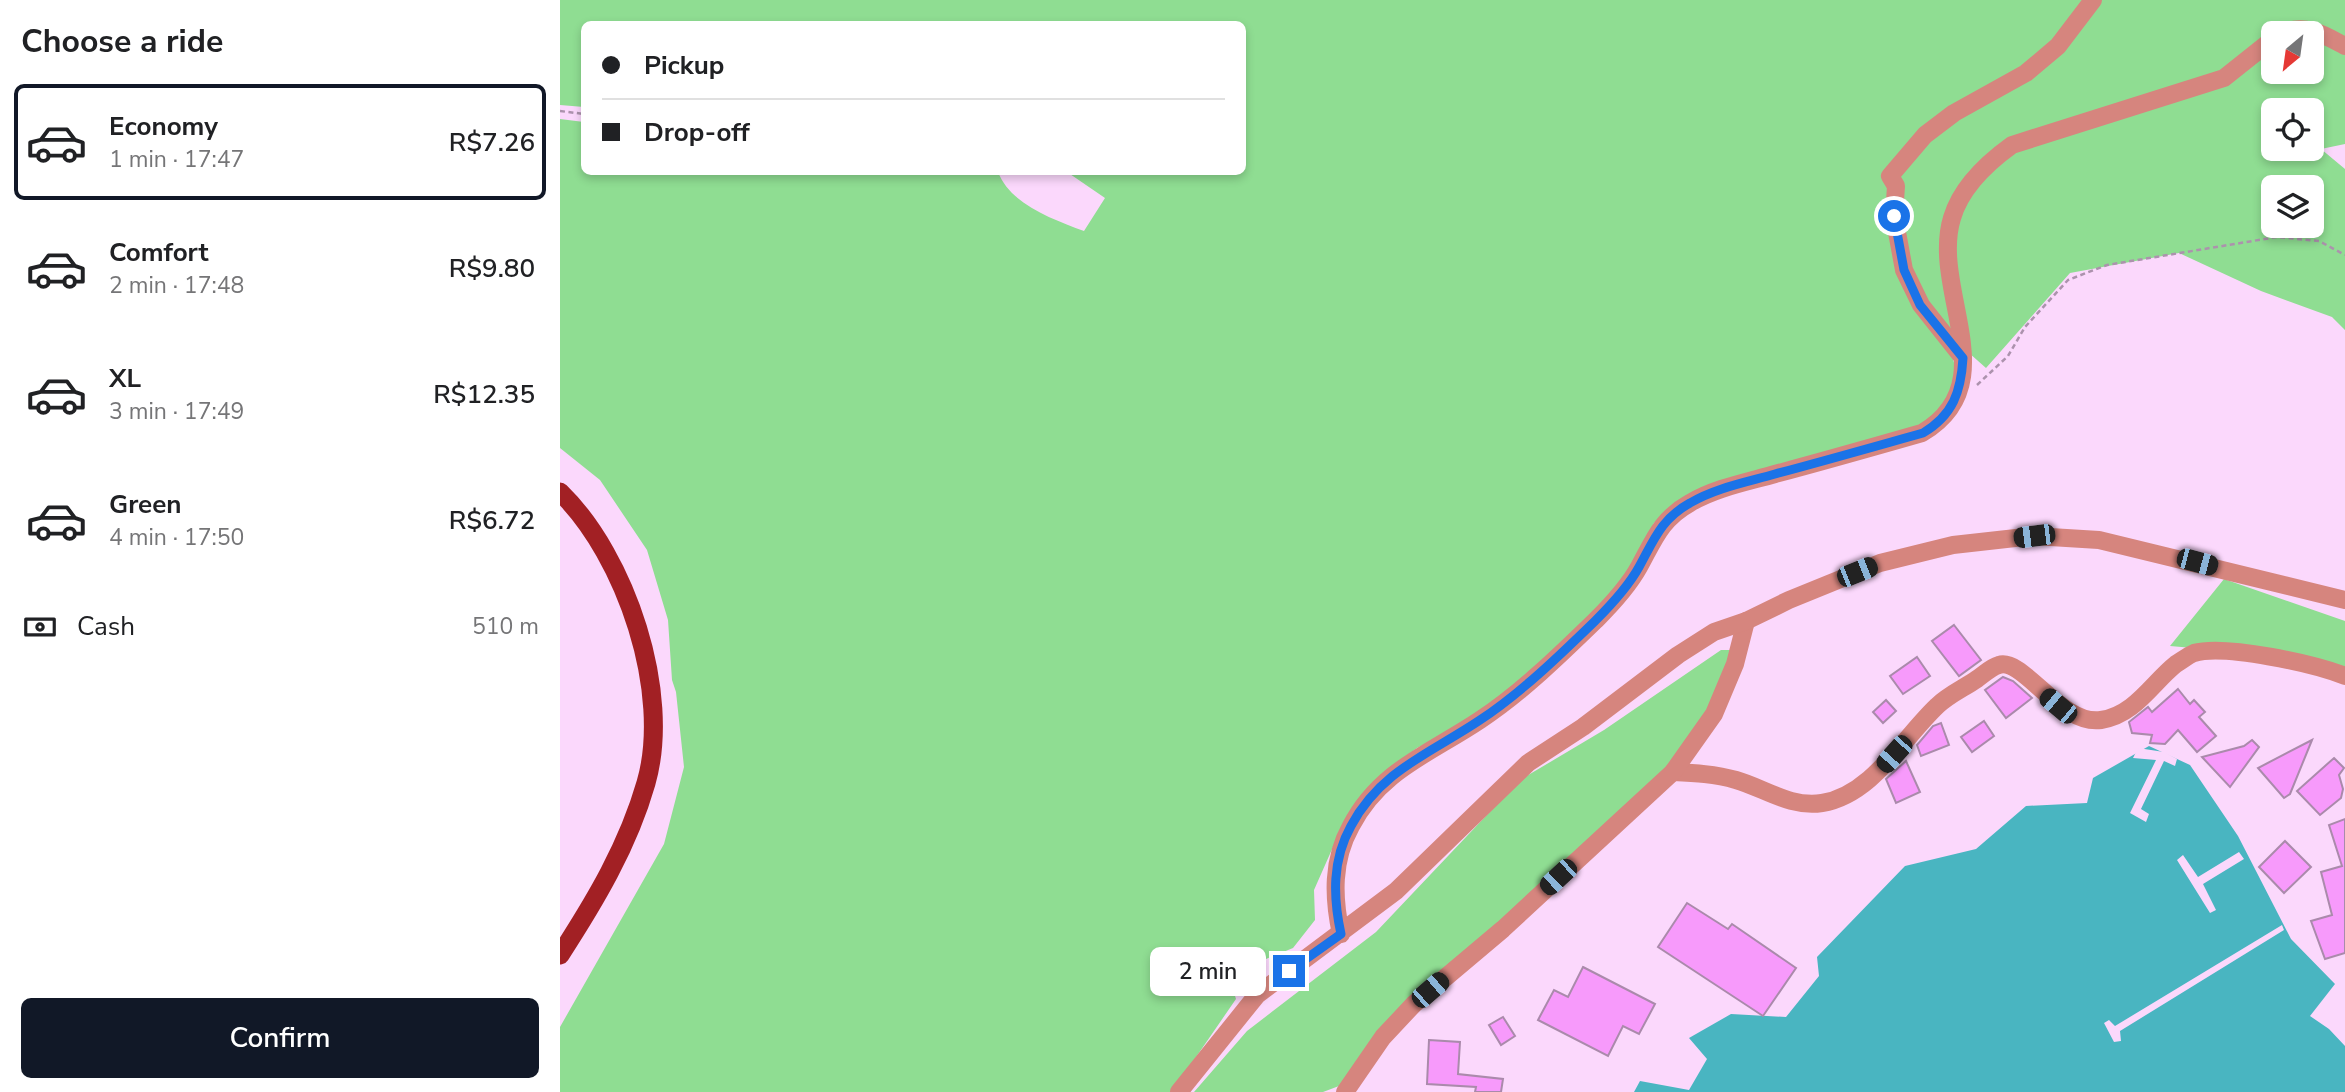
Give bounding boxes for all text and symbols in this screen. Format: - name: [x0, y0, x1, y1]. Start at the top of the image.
- text: Choose a ride: [21, 20, 223, 63]
- north arrow: [2261, 21, 2324, 84]
- map controls: [2261, 21, 2324, 238]
- text: Pickup: [644, 48, 724, 83]
- button: locate: [2261, 98, 2324, 161]
- text: Economy: [109, 109, 218, 144]
- icon: car: [25, 111, 88, 174]
- text: Drop-off: [644, 115, 750, 150]
- text: R$7.26: [449, 125, 535, 160]
- text: 1 min · 17:47: [109, 144, 244, 175]
- button: layers: [2261, 175, 2324, 238]
- route start: [1878, 200, 1910, 232]
- text: Comfort: [109, 235, 209, 270]
- icon: car: [25, 237, 88, 300]
- text: R$9.80: [449, 251, 535, 286]
- text: 2 min · 17:48: [109, 270, 244, 301]
- text: XL: [109, 361, 141, 396]
- icon: car: [25, 363, 88, 426]
- text: R$12.35: [433, 377, 535, 412]
- text: 3 min · 17:49: [109, 396, 244, 427]
- text: Green: [109, 487, 182, 522]
- icon: car: [25, 489, 88, 552]
- text: R$6.72: [449, 503, 535, 538]
- text: 4 min · 17:50: [109, 522, 244, 553]
- car: [2012, 523, 2057, 549]
- car: [2174, 546, 2221, 578]
- car: [1834, 554, 1881, 590]
- icon: cash: [21, 608, 59, 646]
- text: Cash: [77, 609, 135, 644]
- text: 510 m: [472, 611, 539, 642]
- car: [2036, 684, 2081, 728]
- car: [1873, 731, 1916, 777]
- car: [1536, 855, 1581, 899]
- callout: 2 min: [1149, 946, 1264, 996]
- route end: [1273, 955, 1305, 987]
- text: 2 min: [1179, 956, 1237, 987]
- car: [1408, 968, 1453, 1012]
- button: Confirm: [21, 998, 539, 1078]

